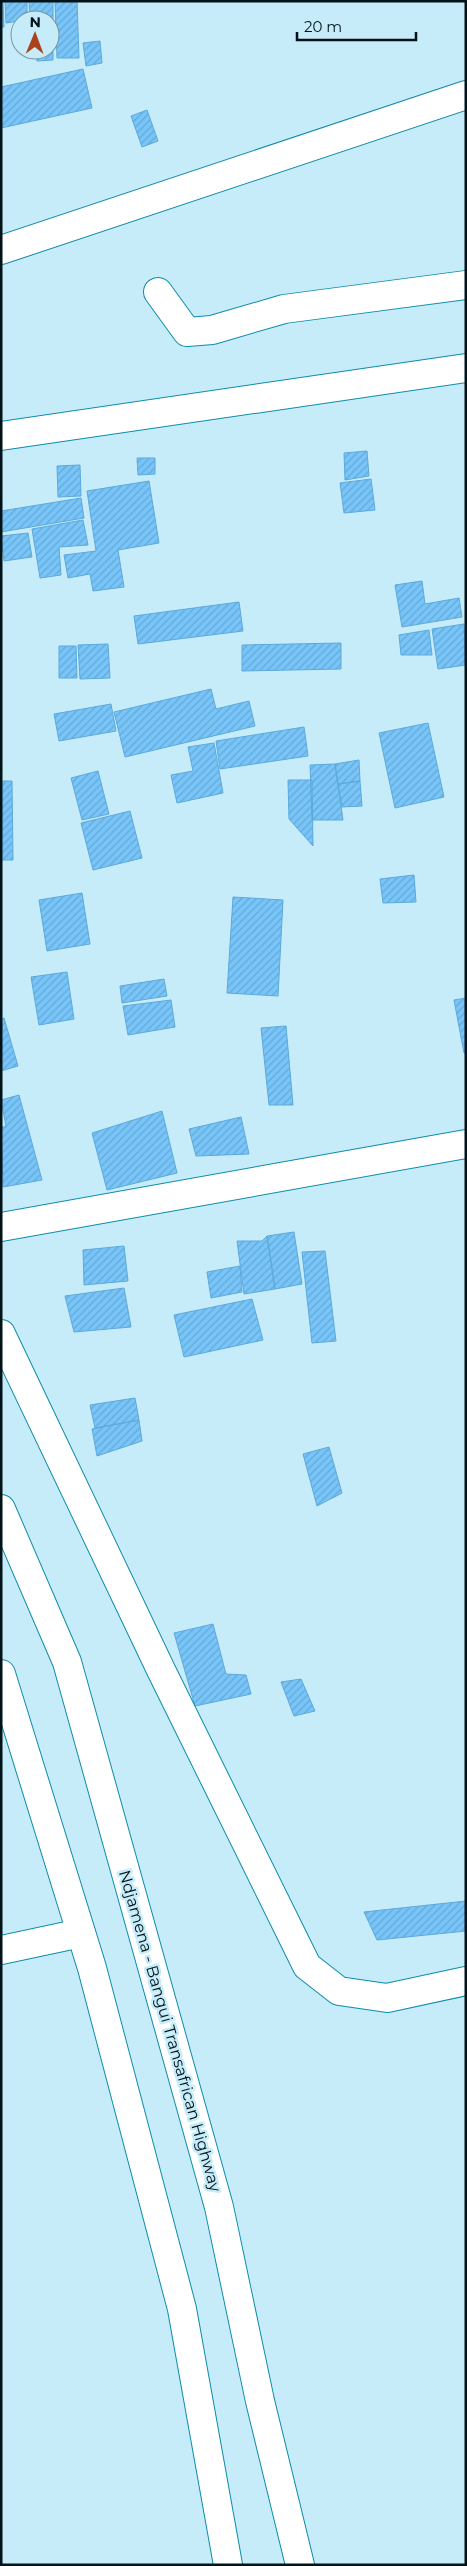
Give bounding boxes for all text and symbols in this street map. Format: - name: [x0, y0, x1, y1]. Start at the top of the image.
- north arrow: [10, 10, 60, 60]
- scale bar: [297, 10, 416, 42]
- text: N: [29, 13, 41, 31]
- text: 20 m: [304, 17, 342, 36]
- street label: Ndjamena - Bangui Transafrican Highway: [115, 1868, 225, 2194]

